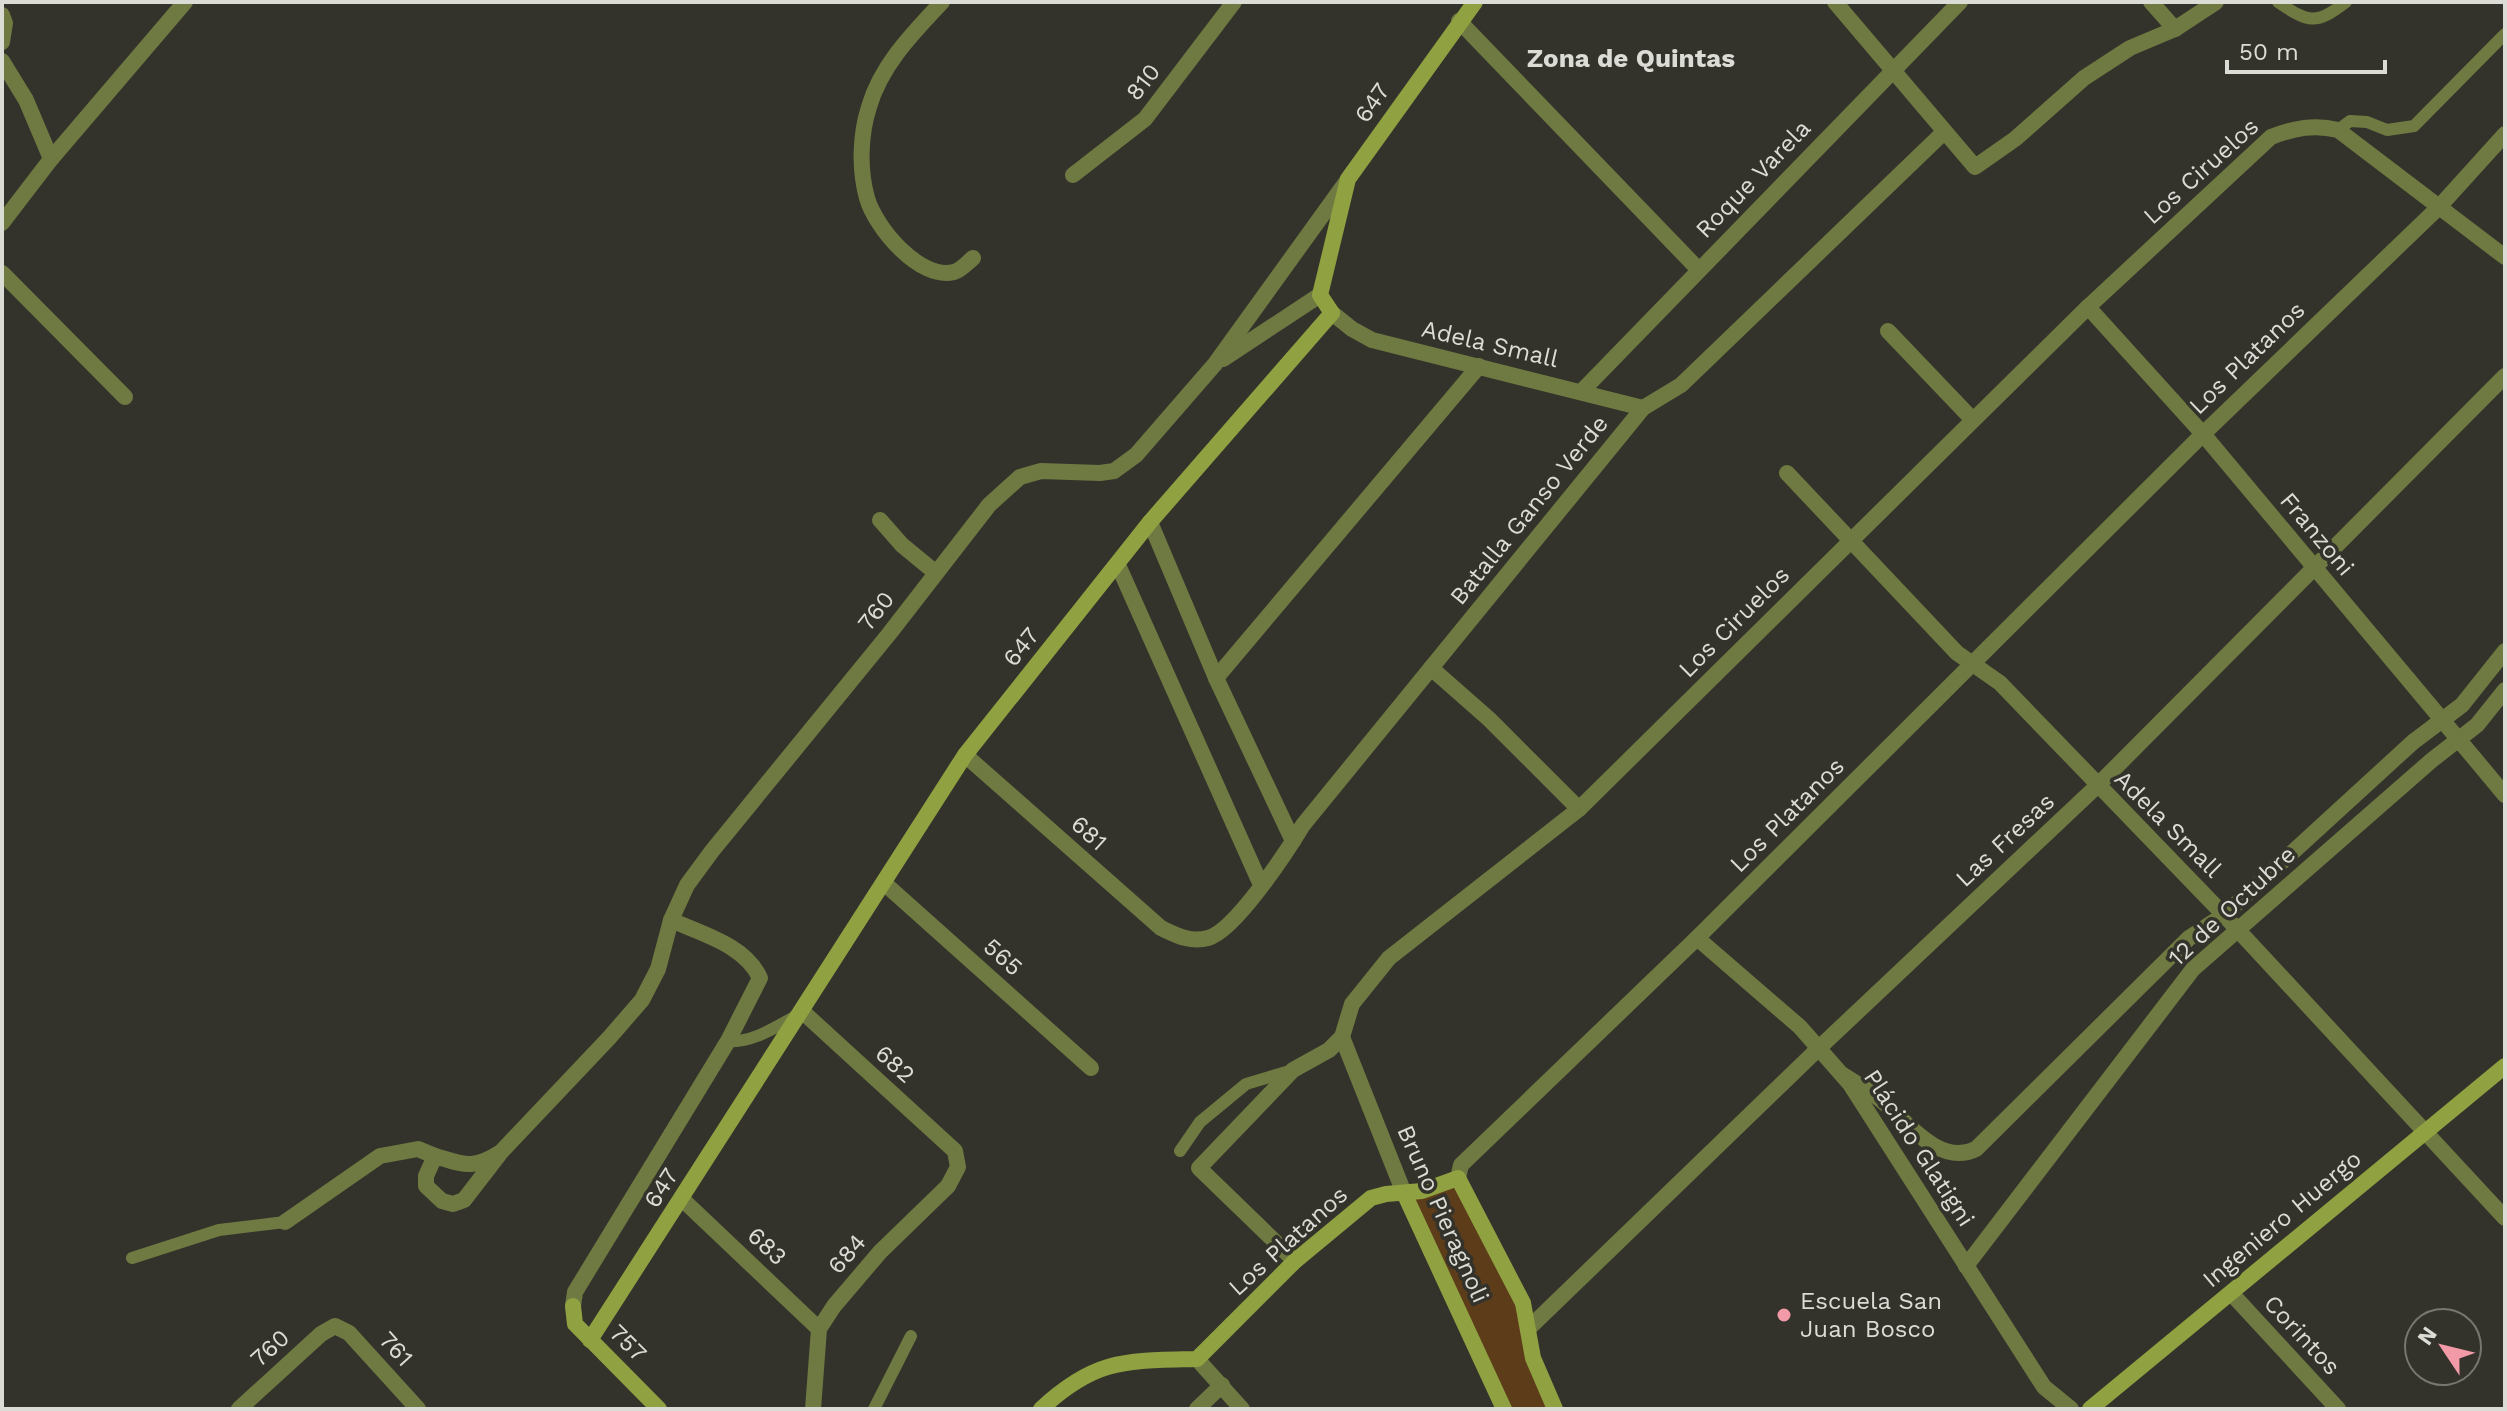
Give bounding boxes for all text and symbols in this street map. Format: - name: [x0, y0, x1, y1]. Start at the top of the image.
- scale bar: [2227, 24, 2385, 74]
- text: 50 m: [2239, 38, 2299, 66]
- district label: Zona de Quintas: [1527, 43, 1735, 73]
- street label: 810: [1120, 58, 1166, 106]
- street label: 647: [1349, 78, 1395, 128]
- street label: Los Ciruelos: [2138, 112, 2264, 230]
- street label: Roque Varela: [1690, 114, 1816, 244]
- street label: Los Platanos: [2183, 296, 2311, 420]
- street label: Adela Small: [1419, 315, 1562, 373]
- street label: Batalla Ganso Verde: [1444, 410, 1614, 610]
- street label: Franzoni: [2274, 487, 2360, 581]
- street label: Los Ciruelos: [1673, 561, 1795, 683]
- street label: 760: [852, 586, 900, 636]
- street label: 647: [997, 622, 1045, 672]
- street label: Los Platanos: [1724, 752, 1850, 878]
- street label: Adela Small: [2109, 765, 2228, 884]
- street label: Las Fresas: [1950, 787, 2060, 893]
- street label: 681: [1065, 810, 1113, 856]
- street label: 12 de Octubre: [2163, 840, 2301, 972]
- street label: 565: [978, 932, 1028, 982]
- street label: 682: [870, 1039, 920, 1089]
- street label: Plácido Glatigni: [1858, 1064, 1980, 1232]
- street label: Bruno Pieragnoli: [1391, 1121, 1495, 1307]
- street label: Ingeniero Huergo: [2197, 1145, 2367, 1293]
- street label: 647: [638, 1163, 684, 1213]
- street label: Los Platanos: [1223, 1180, 1353, 1302]
- street label: 683: [742, 1221, 792, 1271]
- street label: 684: [822, 1228, 872, 1280]
- place label: Escuela San Juan Bosco: [1800, 1287, 1942, 1343]
- street label: Corintos: [2258, 1289, 2346, 1381]
- marker: Escuela San Juan Bosco: [1775, 1306, 1793, 1324]
- north arrow: [2403, 1307, 2483, 1387]
- street label: 757: [604, 1319, 652, 1367]
- text: N: [2412, 1322, 2442, 1350]
- street label: 760: [245, 1323, 295, 1373]
- street label: 761: [373, 1326, 419, 1372]

